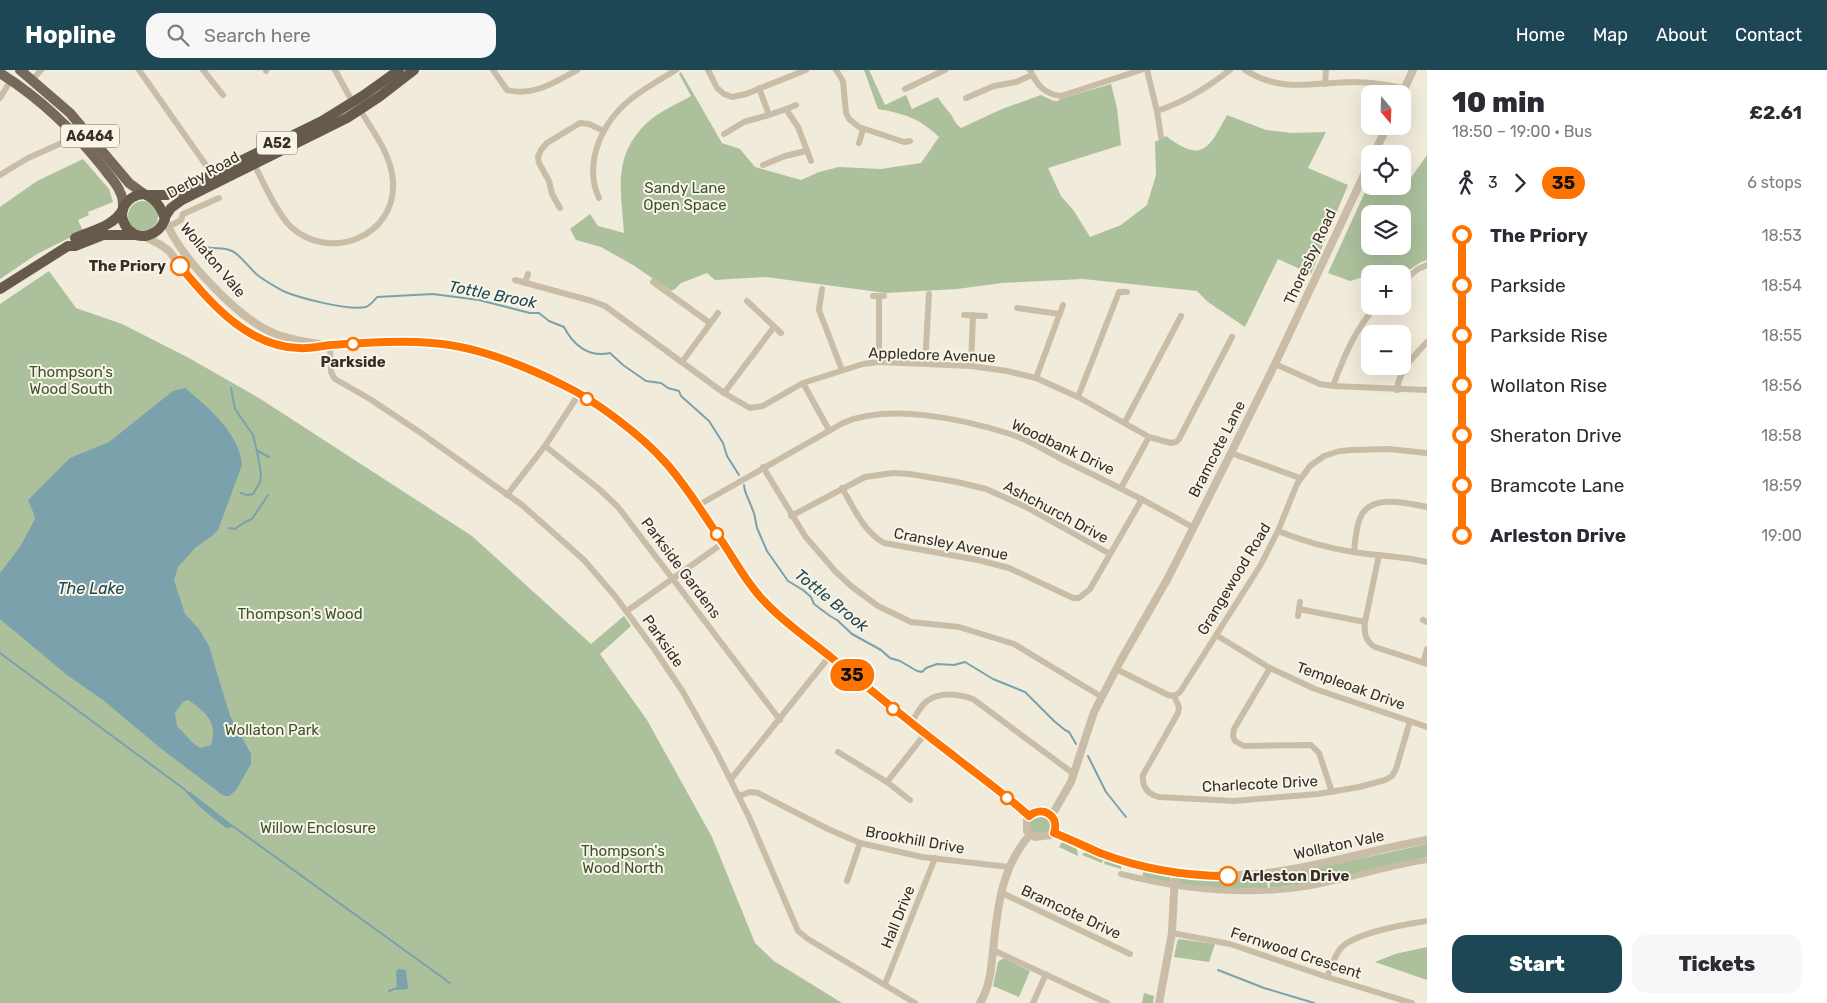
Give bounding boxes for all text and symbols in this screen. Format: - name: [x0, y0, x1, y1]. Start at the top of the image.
- search box: [146, 13, 496, 58]
- text: Hopline: [25, 21, 116, 49]
- icon: search: [164, 21, 192, 49]
- text: Search here: [204, 24, 311, 47]
- text: Home: [1516, 24, 1565, 46]
- text: Map: [1593, 24, 1628, 46]
- text: About: [1656, 24, 1707, 46]
- text: Contact: [1735, 24, 1802, 46]
- north arrow: [1361, 85, 1411, 135]
- map controls: [1361, 85, 1411, 375]
- text: 10 min: [1452, 86, 1545, 119]
- text: £2.61: [1749, 101, 1802, 124]
- text: 18:50 – 19:00 · Bus: [1452, 122, 1592, 141]
- road number: A6464: [61, 124, 119, 148]
- road number: A52: [257, 132, 297, 154]
- button: locate: [1361, 145, 1411, 195]
- street label: Derby Road: [164, 148, 242, 202]
- icon: walk: [1452, 169, 1480, 197]
- icon: forward: [1506, 169, 1534, 197]
- text: 35: [1552, 172, 1575, 194]
- text: 3: [1488, 173, 1498, 192]
- text: 6 stops: [1747, 173, 1802, 192]
- park label: Sandy Lane Open Space: [643, 179, 727, 214]
- button: layers: [1361, 205, 1411, 255]
- street label: Thoresby Road: [1280, 206, 1340, 308]
- street label: Wollaton Vale: [177, 219, 249, 301]
- text: The Priory: [1490, 224, 1588, 247]
- text: 18:53: [1762, 226, 1802, 245]
- marker: The Priory: [170, 256, 190, 276]
- place label: The Priory: [89, 257, 166, 275]
- button: +: [1361, 265, 1411, 315]
- text: Parkside: [1490, 274, 1566, 297]
- text: 18:54: [1761, 276, 1802, 295]
- water label: Tottle Brook: [447, 277, 539, 312]
- text: Parkside Rise: [1490, 324, 1608, 347]
- button: −: [1361, 325, 1411, 375]
- text: 18:55: [1762, 326, 1802, 345]
- marker: Parkside: [346, 337, 360, 351]
- street label: Appledore Avenue: [868, 344, 996, 366]
- place label: Parkside: [320, 353, 386, 371]
- park label: Thompson's Wood South: [29, 363, 113, 398]
- text: Wollaton Rise: [1490, 374, 1607, 397]
- text: 18:56: [1762, 376, 1802, 395]
- unlabelled marker: [580, 392, 594, 406]
- street label: Bramcote Lane: [1185, 398, 1249, 500]
- street label: Woodbank Drive: [1009, 415, 1117, 479]
- text: Sheraton Drive: [1490, 424, 1622, 447]
- text: 18:58: [1761, 426, 1802, 445]
- text: Bramcote Lane: [1490, 474, 1625, 497]
- text: 18:59: [1762, 476, 1802, 495]
- street label: Ashchurch Drive: [1001, 477, 1111, 547]
- street label: Parkside Gardens: [637, 514, 725, 622]
- street label: Grangewood Road: [1193, 520, 1275, 638]
- street label: Cransley Avenue: [892, 524, 1010, 564]
- text: Arleston Drive: [1490, 524, 1626, 547]
- text: 19:00: [1761, 526, 1802, 545]
- unlabelled marker: [710, 527, 724, 541]
- water label: Tottle Brook: [791, 565, 873, 636]
- water label: The Lake: [58, 579, 124, 598]
- park label: Thompson's Wood: [237, 605, 363, 623]
- street label: Parkside: [639, 611, 687, 671]
- street label: Templeoak Drive: [1294, 658, 1408, 714]
- line badge: 35: [830, 659, 874, 691]
- text: 35: [840, 664, 864, 686]
- unlabelled marker: [886, 702, 900, 716]
- park label: Wollaton Park: [225, 721, 319, 739]
- street label: Charlecote Drive: [1202, 772, 1318, 796]
- unlabelled marker: [1000, 791, 1014, 805]
- park label: Willow Enclosure: [260, 819, 376, 837]
- street label: Brookhill Drive: [864, 822, 966, 858]
- street label: Wollaton Vale: [1292, 827, 1386, 863]
- park label: Thompson's Wood North: [581, 842, 665, 877]
- marker: Arleston Drive: [1218, 866, 1238, 886]
- place label: Arleston Drive: [1242, 867, 1349, 885]
- street label: Bramcote Drive: [1018, 881, 1124, 943]
- street label: Hall Drive: [877, 883, 919, 951]
- street label: Fernwood Crescent: [1228, 923, 1364, 983]
- button: Start: [1452, 935, 1622, 993]
- button: Tickets: [1632, 935, 1802, 993]

